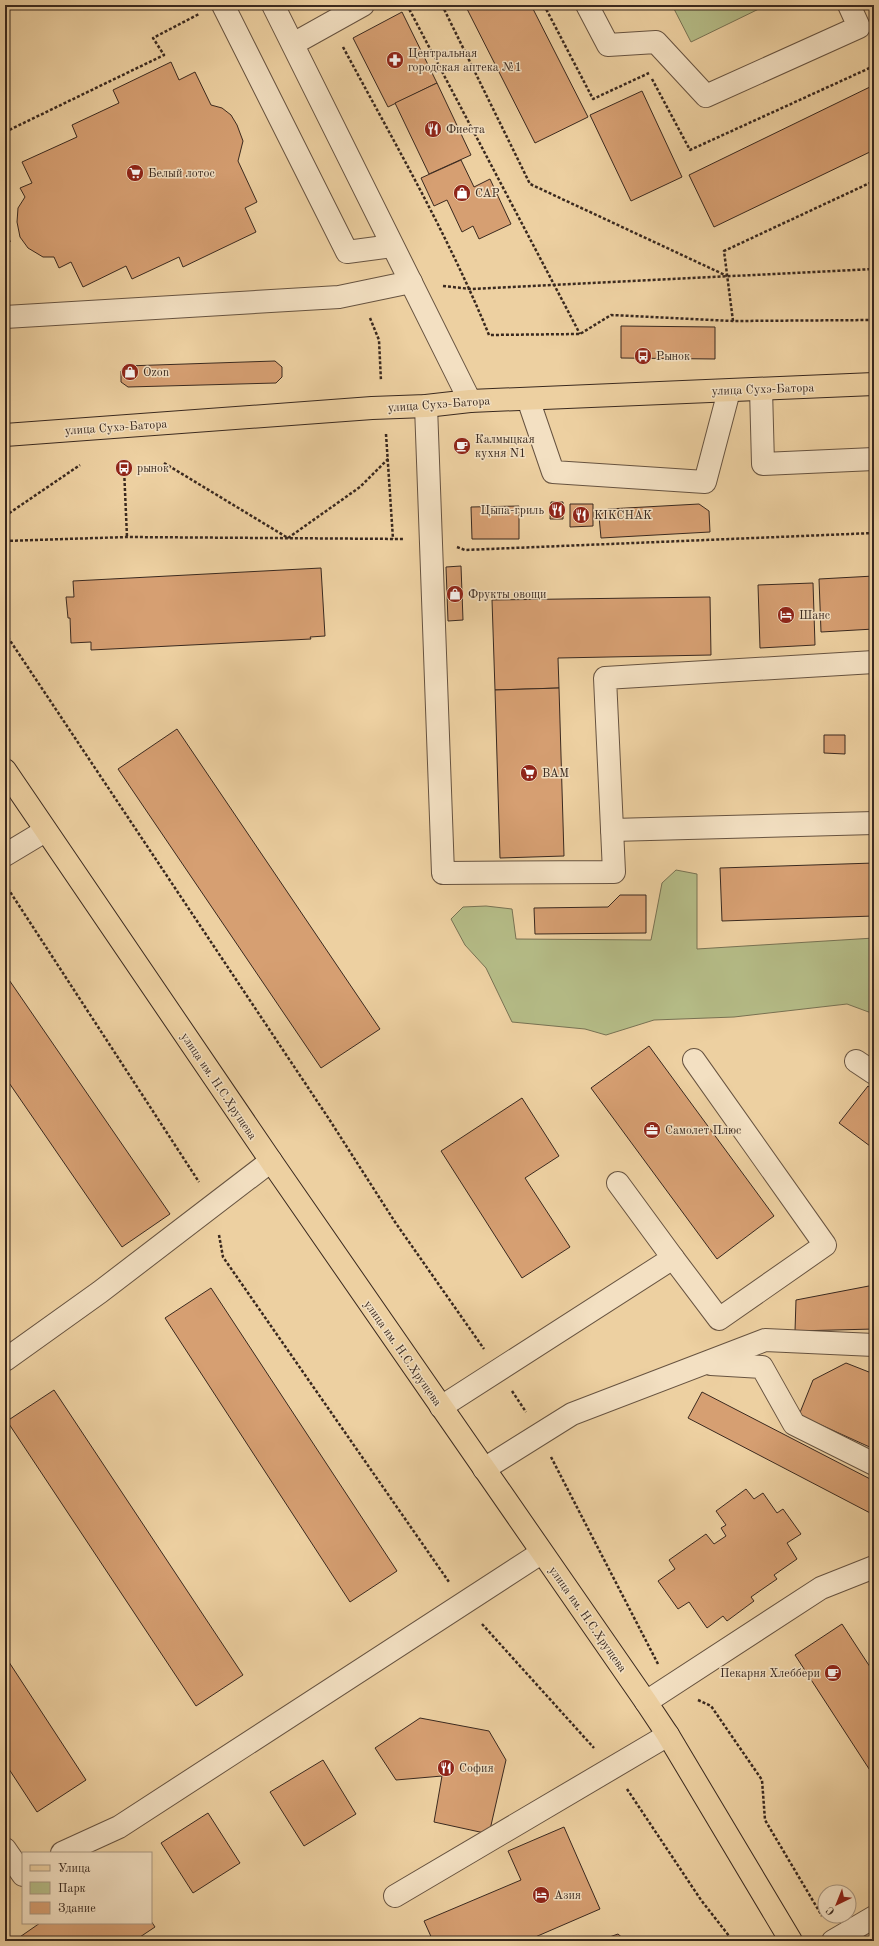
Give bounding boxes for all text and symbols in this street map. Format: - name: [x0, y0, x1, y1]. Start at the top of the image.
- place label: Центральная городская аптека №1: [408, 48, 522, 74]
- pharmacy icon: Центральная городская аптека №1: [385, 50, 405, 70]
- restaurant icon: Фиеста: [423, 119, 443, 139]
- place label: Фиеста: [446, 124, 485, 136]
- supermarket icon: Белый лотос: [125, 163, 145, 183]
- place label: Белый лотос: [148, 168, 215, 180]
- shop icon: САР: [452, 183, 472, 203]
- place label: САР: [475, 188, 500, 200]
- bus stop icon: Рынок: [633, 346, 653, 366]
- place label: Рынок: [656, 351, 690, 363]
- shop icon: Ozon: [120, 362, 140, 382]
- place label: Ozon: [143, 367, 170, 379]
- street label: улица Сухэ-Батора: [712, 382, 815, 398]
- street label: улица Сухэ-Батора: [387, 395, 491, 415]
- street label: улица Сухэ-Батора: [64, 418, 168, 438]
- place label: Калмыцкая кухня N1: [475, 434, 535, 460]
- cafe icon: Калмыцкая кухня N1: [452, 436, 472, 456]
- bus stop icon: рынок: [114, 458, 134, 478]
- place label: рынок: [137, 463, 169, 475]
- restaurant icon: Цыпа-гриль: [547, 500, 567, 520]
- place label: Цыпа-гриль: [481, 505, 544, 517]
- restaurant icon: KIKCHAK: [571, 505, 591, 525]
- place label: KIKCHAK: [594, 510, 652, 522]
- shop icon: Фрукты овощи: [445, 584, 465, 604]
- place label: Фрукты овощи: [468, 589, 547, 601]
- hotel icon: Шанс: [776, 605, 796, 625]
- place label: Шанс: [799, 610, 830, 622]
- supermarket icon: ВАМ: [519, 763, 539, 783]
- place label: ВАМ: [542, 768, 569, 780]
- street label: улица им. Н.С.Хрущева: [178, 1031, 258, 1142]
- office icon: Самолет Плюс: [642, 1120, 662, 1140]
- place label: Самолет Плюс: [665, 1125, 741, 1137]
- street label: улица им. Н.С.Хрущева: [361, 1299, 443, 1409]
- street label: улица им. Н.С.Хрущева: [546, 1565, 628, 1675]
- cafe icon: Пекарня Хлеббери: [823, 1663, 843, 1683]
- place label: Пекарня Хлеббери: [720, 1668, 820, 1680]
- restaurant icon: София: [436, 1758, 456, 1778]
- place label: София: [459, 1763, 494, 1775]
- legend: [22, 1852, 152, 1924]
- text: Улица: [58, 1863, 91, 1875]
- text: Парк: [58, 1883, 86, 1895]
- north arrow: [817, 1884, 857, 1924]
- hotel icon: Азия: [531, 1885, 551, 1905]
- place label: Азия: [554, 1890, 581, 1902]
- text: Здание: [58, 1903, 96, 1915]
- text: С: [825, 1904, 838, 1917]

